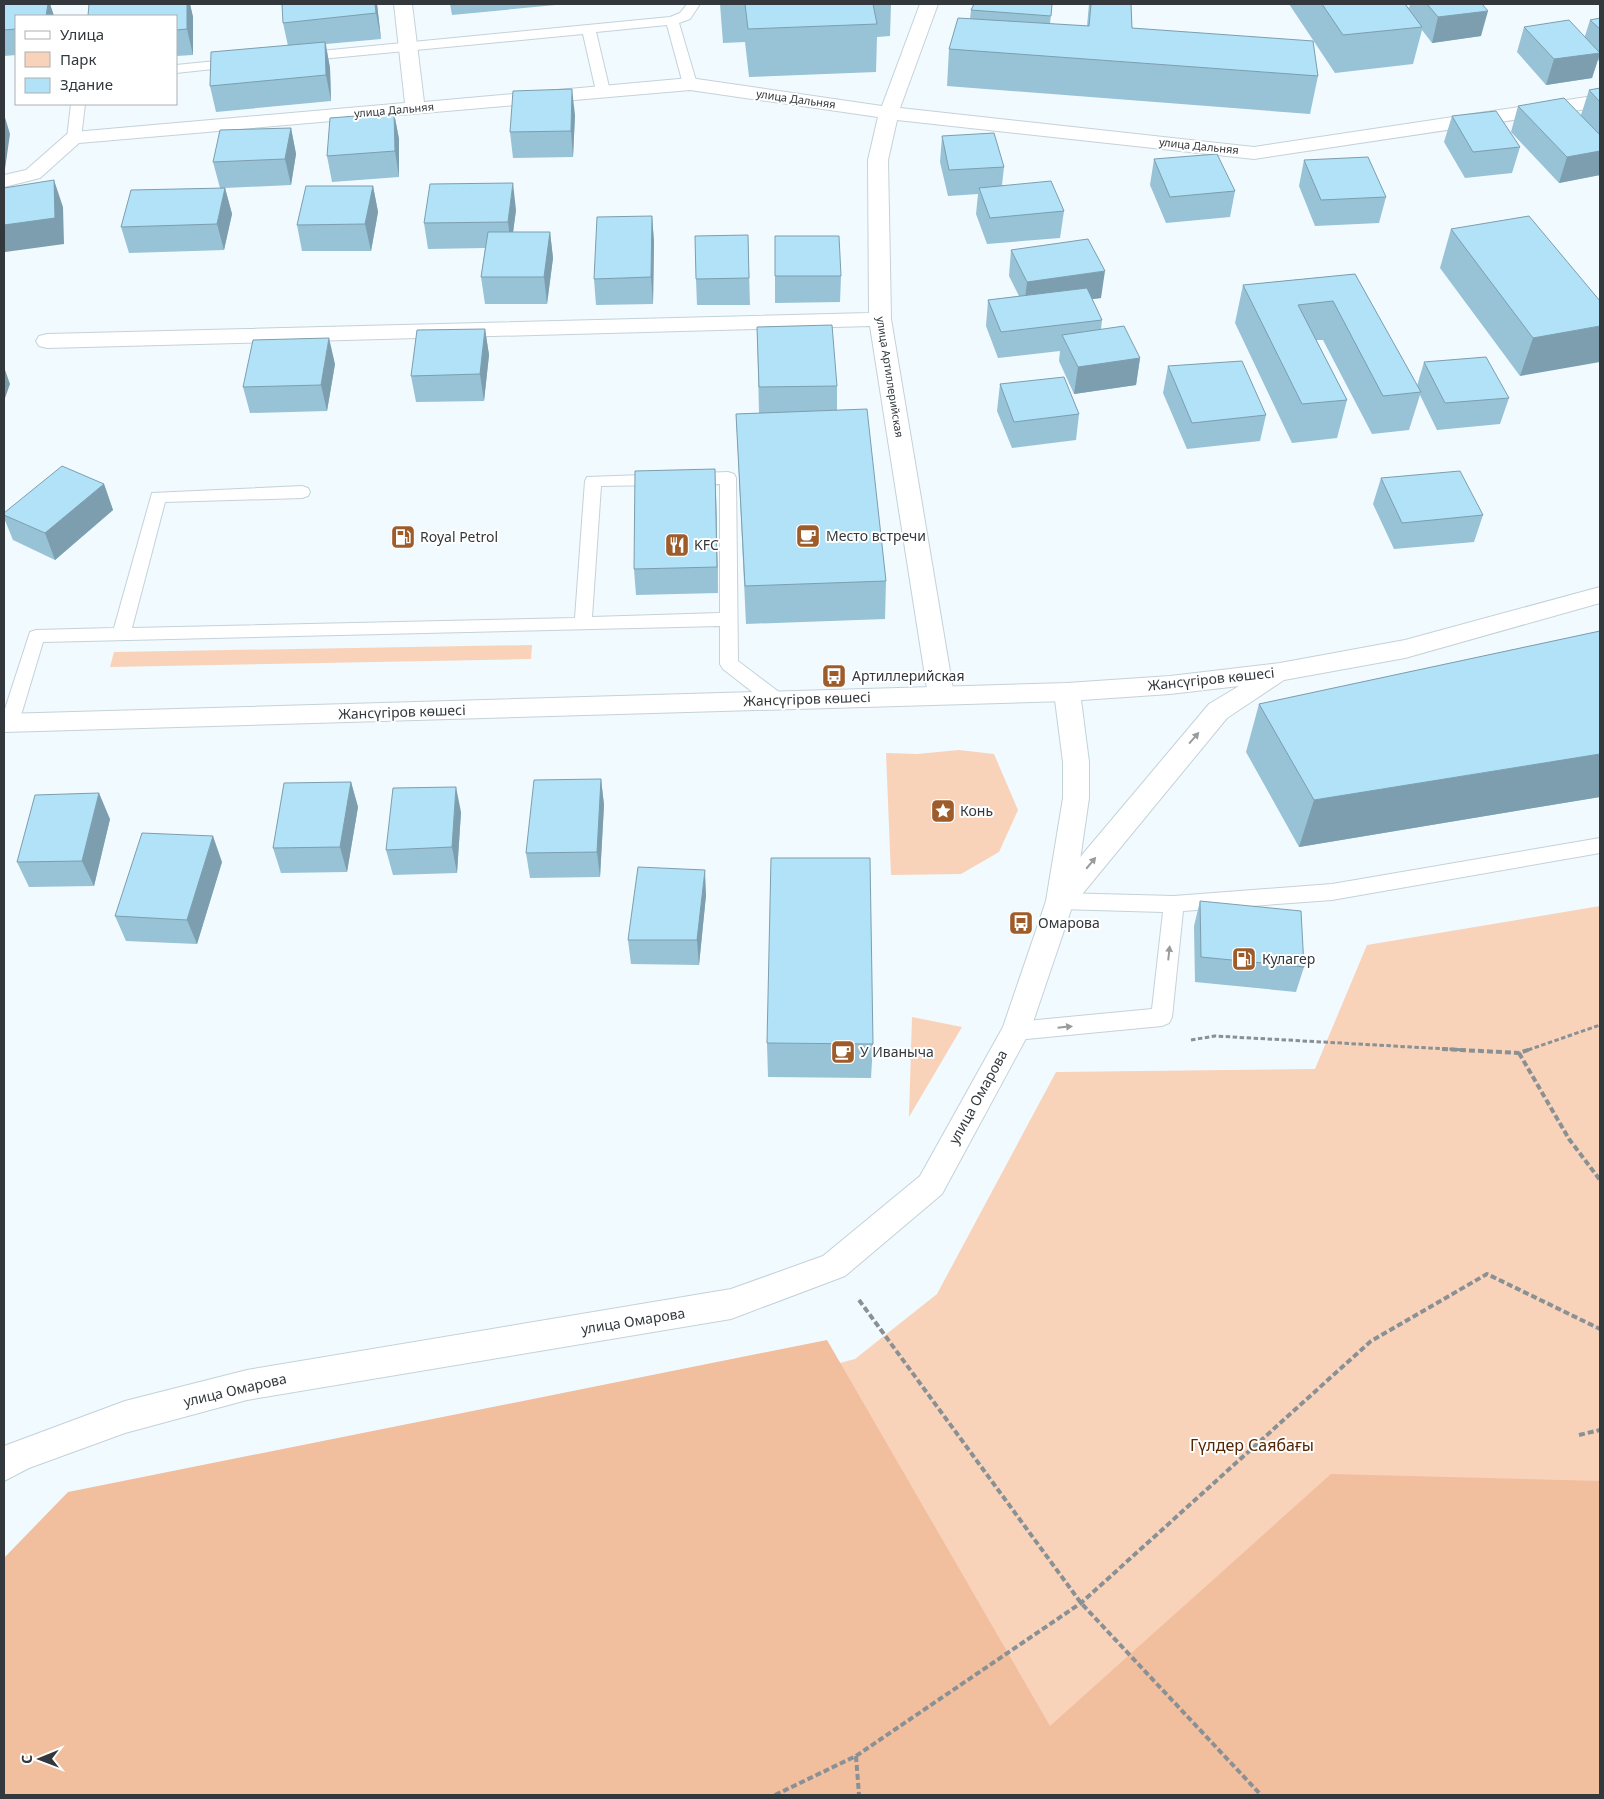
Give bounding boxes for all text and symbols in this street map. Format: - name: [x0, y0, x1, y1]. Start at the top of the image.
- legend: [15, 15, 178, 105]
- text: Улица: [60, 24, 104, 44]
- text: Парк: [60, 49, 96, 69]
- text: Здание: [60, 74, 113, 94]
- street label: улица Дальняя: [755, 86, 837, 112]
- street label: улица Дальняя: [353, 99, 435, 120]
- street label: улица Дальняя: [1158, 134, 1240, 157]
- street label: улица Артиллерийская: [874, 315, 907, 439]
- cafe icon: Место встречи: [795, 523, 821, 549]
- fuel station icon: Royal Petrol: [390, 524, 416, 550]
- place label: Место встречи: [826, 526, 926, 545]
- place label: Royal Petrol: [420, 527, 498, 546]
- restaurant icon: KFC: [664, 532, 690, 558]
- place label: KFC: [694, 535, 719, 554]
- street label: Жансүгіров көшесі: [1147, 662, 1275, 695]
- bus stop icon: Артиллерийская: [821, 663, 847, 689]
- place label: Артиллерийская: [852, 666, 964, 685]
- street label: Жансүгіров көшесі: [743, 687, 871, 710]
- street label: Жансүгіров көшесі: [338, 700, 466, 723]
- one-way arrow: [1188, 732, 1200, 744]
- place icon: Конь: [930, 798, 956, 824]
- place label: Конь: [960, 801, 993, 820]
- one-way arrow: [1085, 857, 1096, 870]
- bus stop icon: Омарова: [1008, 910, 1034, 936]
- place label: Омарова: [1038, 913, 1100, 932]
- one-way arrow: [1165, 945, 1173, 961]
- fuel station icon: Кулагер: [1231, 946, 1257, 972]
- place label: Кулагер: [1262, 949, 1315, 968]
- one-way arrow: [1057, 1022, 1073, 1030]
- cafe icon: У Иваныча: [830, 1039, 856, 1065]
- place label: У Иваныча: [860, 1042, 934, 1061]
- street label: улица Омарова: [944, 1046, 1011, 1147]
- street label: улица Омарова: [580, 1303, 686, 1338]
- street label: улица Омарова: [182, 1368, 288, 1411]
- park label: Гүлдер Саябағы: [1190, 1434, 1314, 1456]
- north arrow: [15, 1734, 65, 1784]
- text: С: [17, 1755, 36, 1764]

